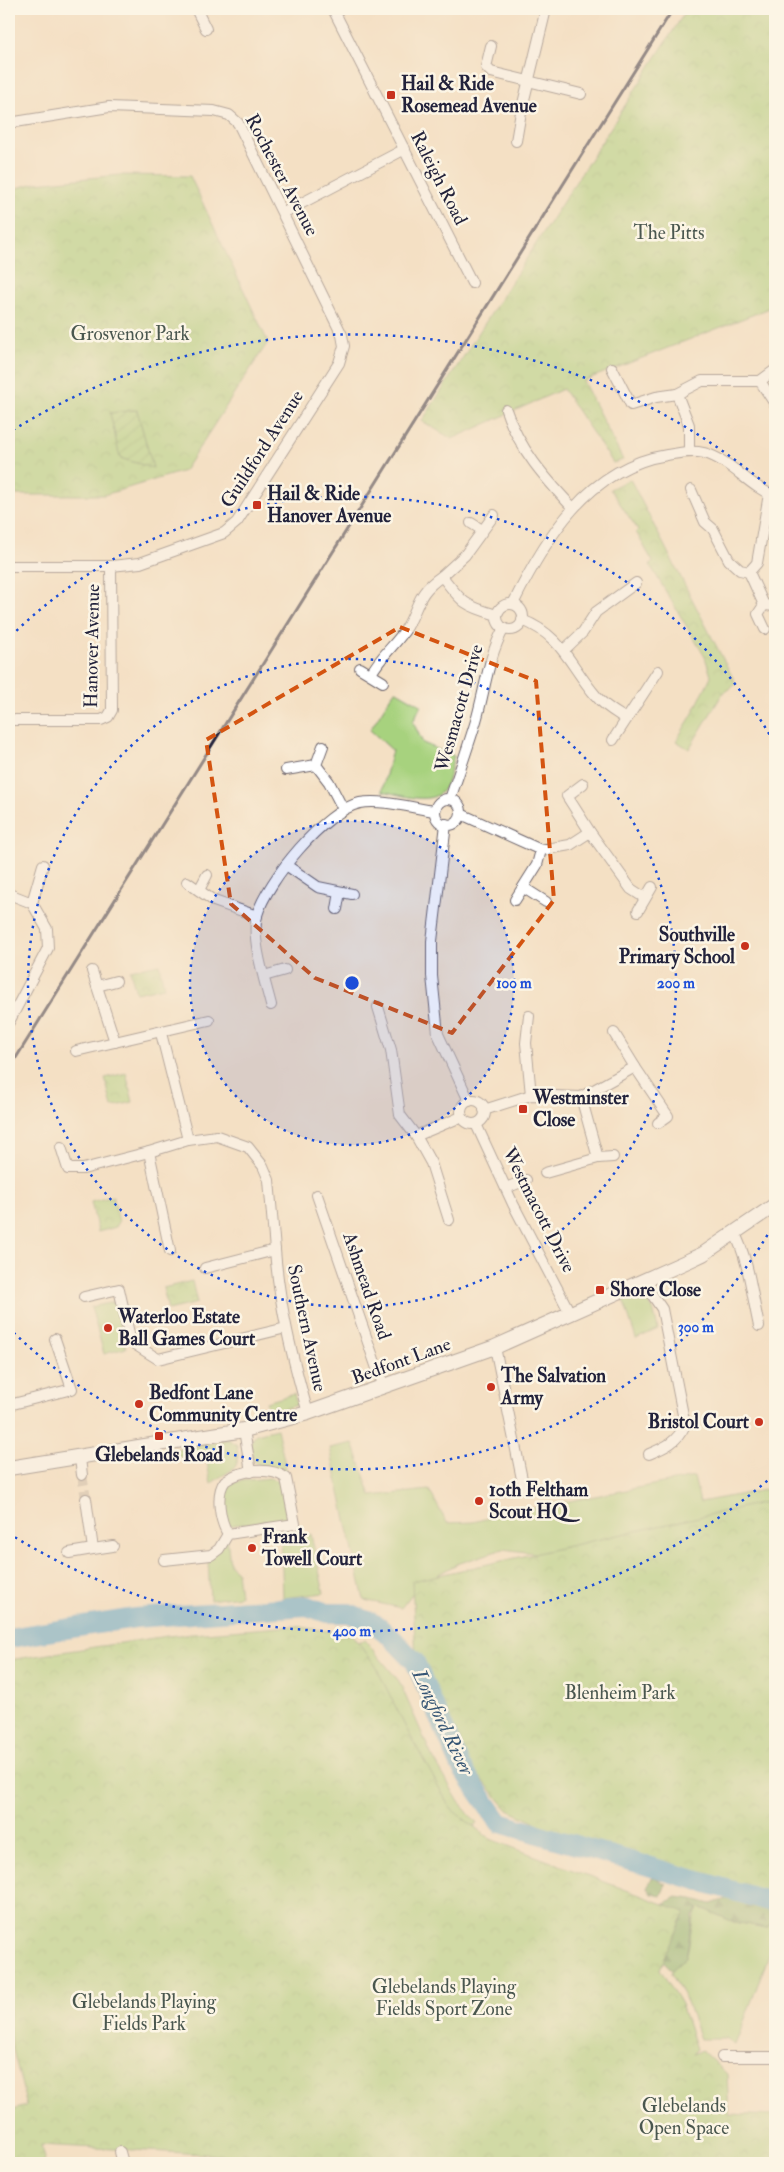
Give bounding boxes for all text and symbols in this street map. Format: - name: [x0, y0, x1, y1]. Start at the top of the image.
- place label: Hail & Ride Rosemead Avenue: [401, 72, 537, 118]
- marker: Hail & Ride Rosemead Avenue: [385, 89, 397, 101]
- street label: Rochester Avenue: [240, 110, 324, 240]
- street label: Raleigh Road: [405, 127, 473, 230]
- park label: The Pitts: [634, 221, 704, 245]
- park label: Grosvenor Park: [70, 322, 190, 346]
- street label: Guildford Avenue: [215, 386, 309, 512]
- place label: Hail & Ride Hanover Avenue: [267, 482, 391, 528]
- marker: Hail & Ride Hanover Avenue: [251, 499, 263, 511]
- street label: Hanover Avenue: [79, 584, 105, 708]
- street label: Wesmacott Drive: [429, 642, 489, 775]
- place label: Southville Primary School: [619, 923, 735, 970]
- marker: Southville Primary School: [739, 940, 751, 952]
- centre of rings: [343, 974, 361, 992]
- text: 100 m: [496, 974, 532, 993]
- text: 200 m: [657, 974, 695, 993]
- place label: Westminster Close: [532, 1086, 629, 1132]
- marker: Westminster Close: [517, 1103, 529, 1115]
- street label: Westmacott Drive: [497, 1142, 581, 1277]
- street label: Ashmead Road: [337, 1228, 397, 1343]
- street label: Southern Avenue: [282, 1262, 332, 1394]
- place label: Shore Close: [610, 1278, 701, 1302]
- marker: Shore Close: [594, 1284, 606, 1296]
- place label: Waterloo Estate Ball Games Court: [117, 1305, 256, 1351]
- text: 300 m: [678, 1318, 714, 1337]
- marker: Waterloo Estate Ball Games Court: [102, 1322, 114, 1334]
- street label: Bedfont Lane: [348, 1332, 454, 1390]
- place label: The Salvation Army: [500, 1364, 606, 1411]
- place label: Bedfont Lane Community Centre: [149, 1381, 297, 1428]
- marker: The Salvation Army: [485, 1381, 497, 1393]
- marker: Bedfont Lane Community Centre: [133, 1398, 145, 1410]
- place label: Bristol Court: [648, 1410, 750, 1434]
- marker: Bristol Court: [753, 1416, 765, 1428]
- marker: Glebelands Road: [153, 1430, 165, 1442]
- place label: Glebelands Road: [95, 1443, 224, 1467]
- place label: 10th Feltham Scout HQ: [489, 1478, 589, 1524]
- marker: 10th Feltham Scout HQ: [473, 1495, 485, 1507]
- place label: Frank Towell Court: [261, 1525, 363, 1571]
- marker: Frank Towell Court: [246, 1542, 258, 1554]
- text: 400 m: [332, 1622, 371, 1641]
- water label: Longford River: [406, 1664, 480, 1780]
- park label: Blenheim Park: [564, 1681, 676, 1705]
- park label: Glebelands Playing Fields Sport Zone: [372, 1975, 517, 2022]
- park label: Glebelands Playing Fields Park: [72, 1990, 217, 2036]
- park label: Glebelands Open Space: [639, 2094, 729, 2141]

